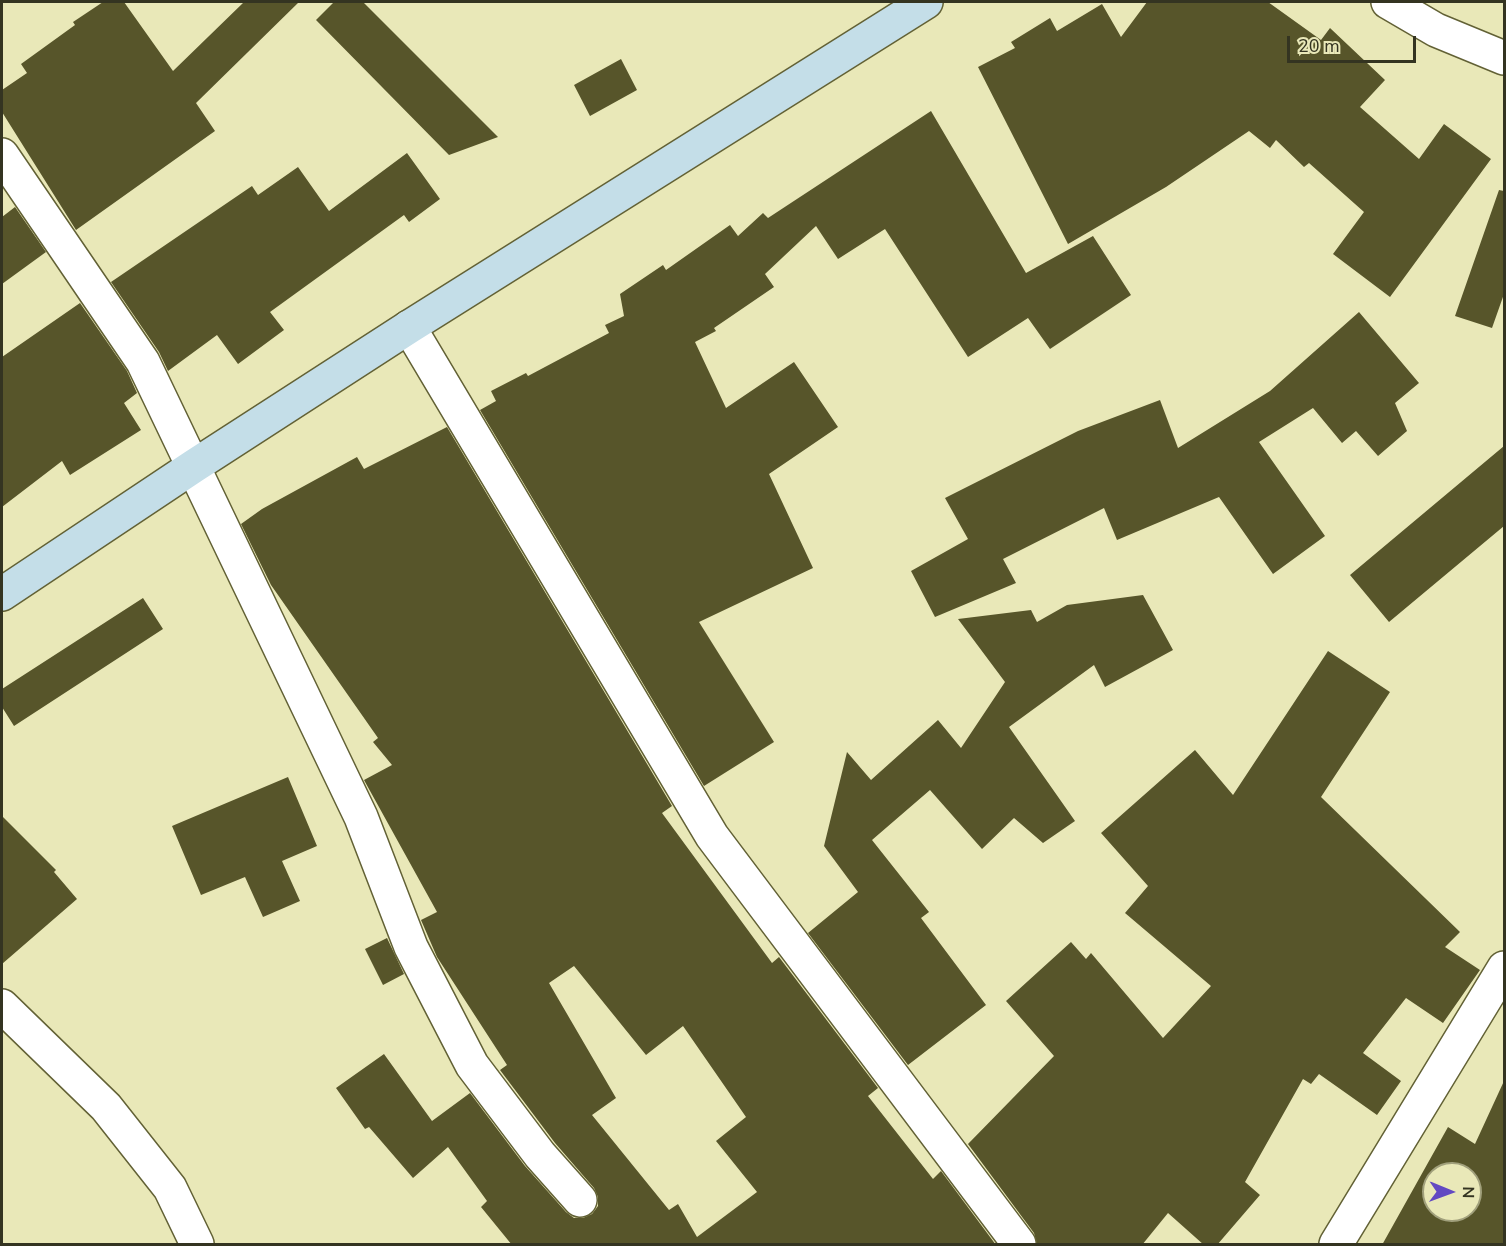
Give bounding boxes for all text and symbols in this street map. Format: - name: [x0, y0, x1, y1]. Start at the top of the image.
- scale bar: [1290, 24, 1419, 62]
- text: 20 m: [1298, 34, 1340, 58]
- north arrow: [1422, 1162, 1482, 1222]
- text: N: [1457, 1186, 1479, 1198]

